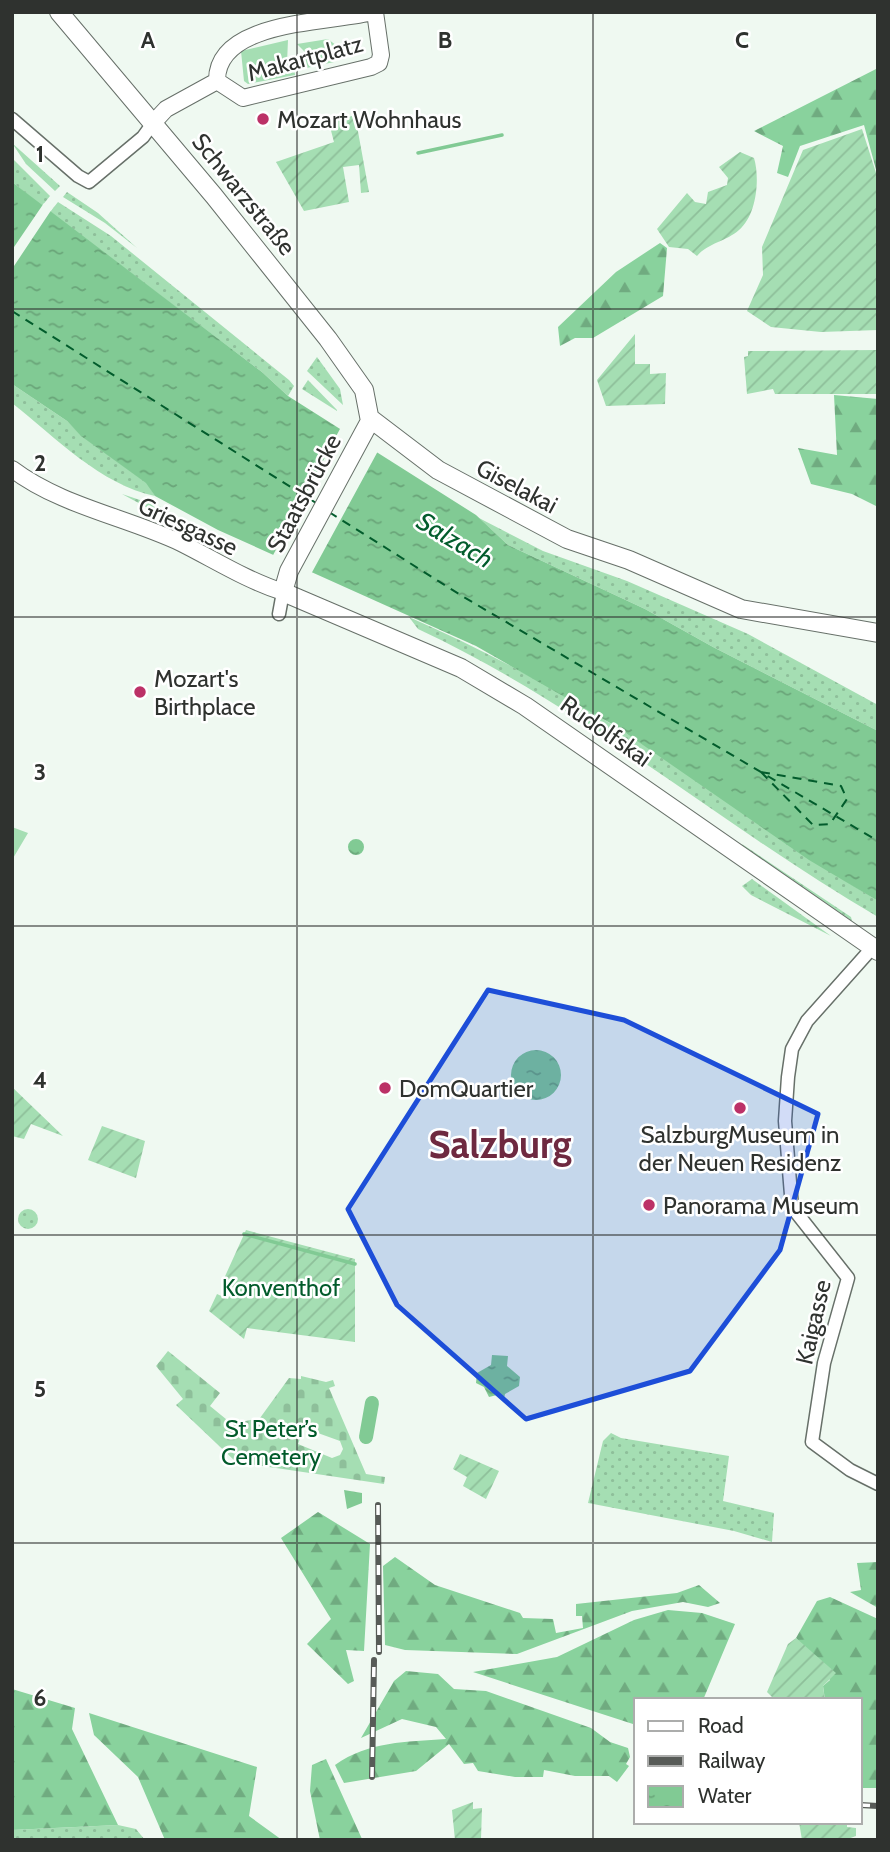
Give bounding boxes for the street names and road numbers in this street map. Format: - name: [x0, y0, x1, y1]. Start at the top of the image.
- street label: Makartplatz: [244, 29, 366, 87]
- street label: Schwarzstraße: [186, 127, 302, 261]
- street label: Staatsbrücke: [261, 429, 347, 557]
- street label: Giselakai: [471, 453, 563, 519]
- street label: Griesgasse: [134, 490, 242, 562]
- street label: Rudolfskai: [555, 689, 657, 773]
- street label: Kaigasse: [789, 1277, 837, 1367]

